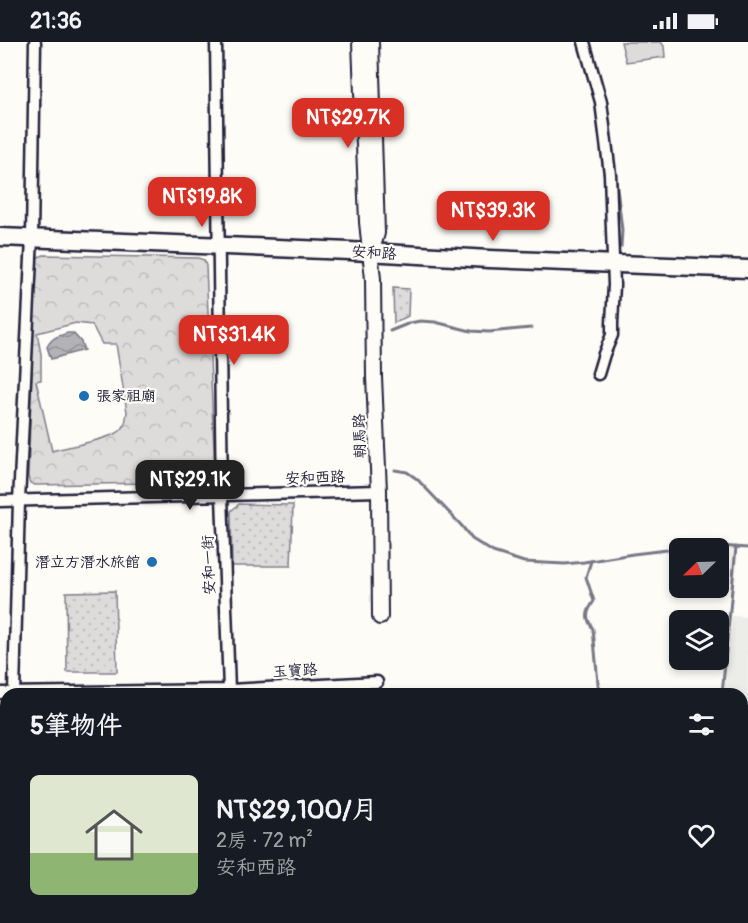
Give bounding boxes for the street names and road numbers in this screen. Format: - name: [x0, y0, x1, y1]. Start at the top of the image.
- street label: 安和路: [351, 242, 397, 264]
- street label: 朝馬路: [350, 413, 370, 459]
- street label: 安和西路: [285, 467, 345, 489]
- street label: 安和一街: [198, 535, 220, 595]
- street label: 玉寶路: [272, 660, 318, 682]

